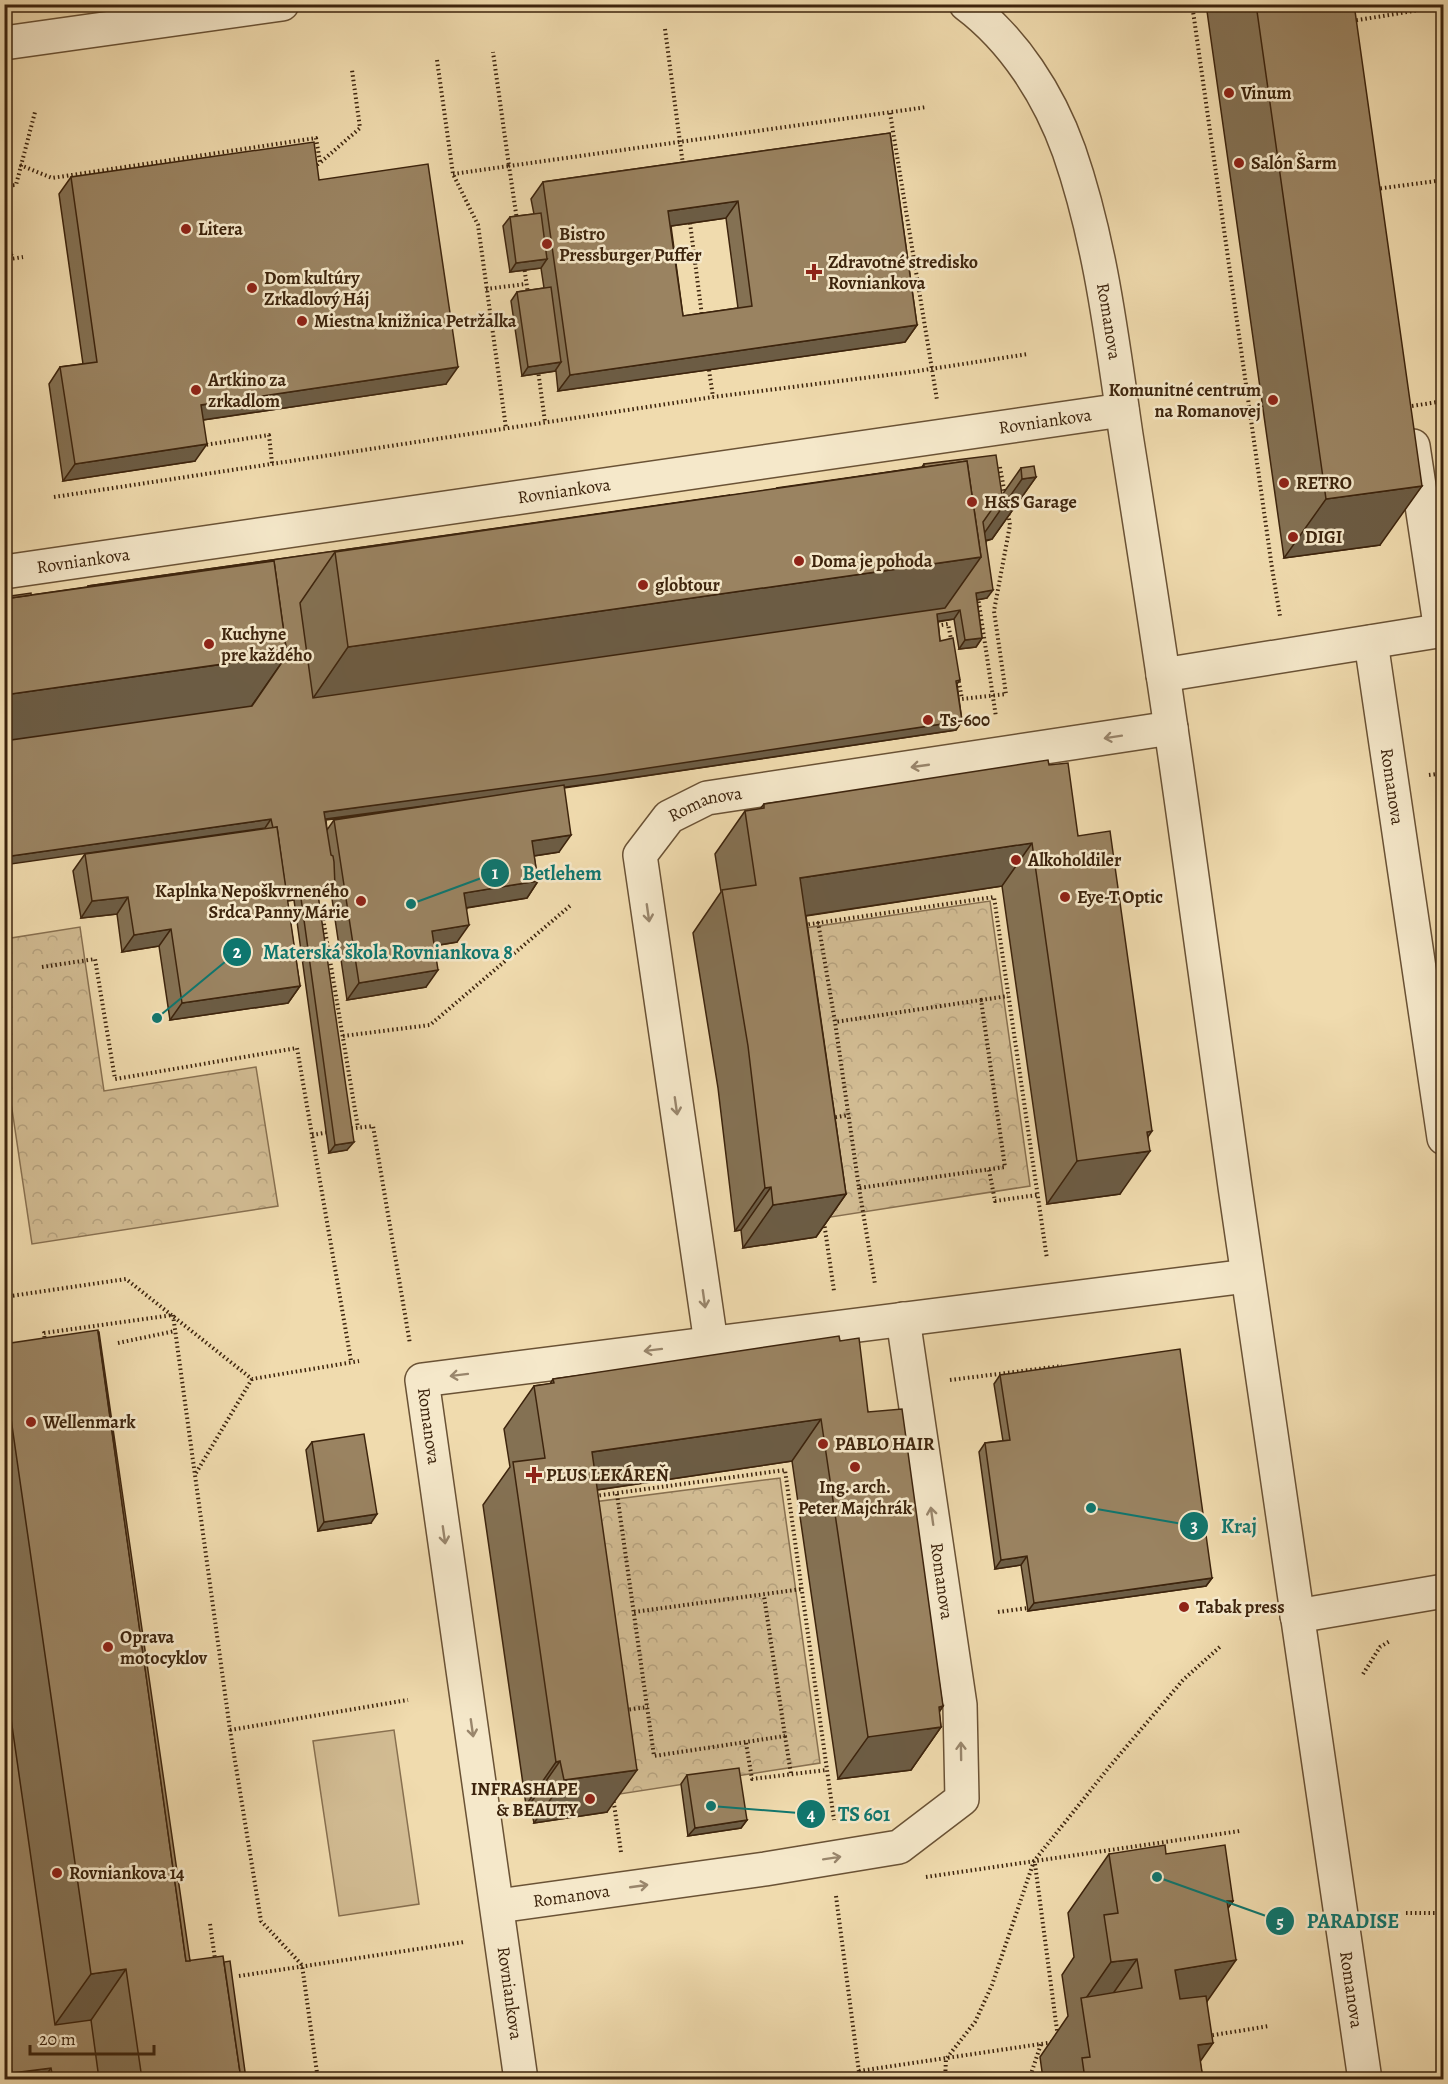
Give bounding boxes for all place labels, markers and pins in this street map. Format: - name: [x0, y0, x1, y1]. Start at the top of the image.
- place label: Vinum: [1240, 81, 1292, 105]
- marker: Vinum: [1222, 86, 1236, 100]
- place label: Salón Šarm: [1251, 151, 1337, 175]
- marker: Salón Šarm: [1232, 156, 1246, 170]
- place label: Litera: [198, 217, 243, 241]
- marker: Litera: [179, 222, 193, 236]
- place label: Bistro Pressburger Puffer: [559, 222, 702, 267]
- marker: Bistro Pressburger Puffer: [540, 237, 554, 251]
- place label: Zdravotné stredisko Rovniankova: [828, 250, 978, 295]
- marker: Zdravotné stredisko Rovniankova: [805, 263, 823, 281]
- place label: Dom kultúry Zrkadlový Háj: [264, 266, 369, 311]
- marker: Dom kultúry Zrkadlový Háj: [245, 281, 259, 295]
- place label: Miestna knižnica Petržalka: [314, 309, 517, 333]
- marker: Miestna knižnica Petržalka: [295, 314, 309, 328]
- place label: Artkino za zrkadlom: [207, 368, 287, 413]
- place label: Komunitné centrum na Romanovej: [1108, 378, 1261, 423]
- marker: Artkino za zrkadlom: [189, 383, 203, 397]
- marker: Komunitné centrum na Romanovej: [1266, 393, 1280, 407]
- place label: RETRO: [1296, 471, 1352, 495]
- marker: RETRO: [1277, 476, 1291, 490]
- place label: H&S Garage: [984, 490, 1077, 514]
- marker: H&S Garage: [965, 495, 979, 509]
- place label: DIGI: [1305, 525, 1342, 549]
- marker: DIGI: [1286, 530, 1300, 544]
- place label: Doma je pohoda: [811, 549, 933, 573]
- marker: Doma je pohoda: [792, 554, 806, 568]
- place label: globtour: [655, 573, 721, 597]
- marker: globtour: [636, 578, 650, 592]
- place label: Kuchyne pre každého: [221, 622, 312, 667]
- marker: Kuchyne pre každého: [202, 637, 216, 651]
- place label: Ts-600: [940, 708, 990, 732]
- marker: Ts-600: [921, 713, 935, 727]
- place label: Alkoholdiler: [1027, 848, 1122, 872]
- marker: Alkoholdiler: [1009, 853, 1023, 867]
- callout: Betlehem: [480, 854, 614, 892]
- place label: Kaplnka Nepoškvrneného Srdca Panny Márie: [155, 879, 349, 924]
- place label: Eye-T Optic: [1077, 885, 1163, 909]
- marker: Eye-T Optic: [1058, 890, 1072, 904]
- marker: Kaplnka Nepoškvrneného Srdca Panny Márie: [354, 894, 368, 908]
- callout: Materská škola Rovniankova 8: [222, 933, 525, 971]
- place label: Wellenmark: [42, 1410, 136, 1434]
- marker: Wellenmark: [24, 1415, 38, 1429]
- place label: PABLO HAIR: [835, 1432, 935, 1456]
- marker: PABLO HAIR: [816, 1437, 830, 1451]
- marker: Ing. arch. Peter Majchrák: [848, 1460, 862, 1474]
- place label: PLUS LEKÁREŇ: [546, 1463, 669, 1487]
- marker: PLUS LEKÁREŇ: [527, 1468, 541, 1482]
- place label: Ing. arch. Peter Majchrák: [798, 1475, 913, 1520]
- callout: Kraj: [1179, 1507, 1269, 1545]
- place label: Tabak press: [1196, 1595, 1285, 1619]
- marker: Tabak press: [1177, 1600, 1191, 1614]
- place label: Oprava motocyklov: [120, 1625, 208, 1670]
- marker: Oprava motocyklov: [101, 1640, 115, 1654]
- place label: INFRASHAPE & BEAUTY: [471, 1777, 578, 1822]
- marker: INFRASHAPE & BEAUTY: [583, 1792, 597, 1806]
- callout: TS 601: [796, 1795, 902, 1833]
- place label: Rovniankova 14: [69, 1861, 185, 1885]
- marker: Rovniankova 14: [50, 1866, 64, 1880]
- callout: PARADISE: [1265, 1902, 1411, 1940]

